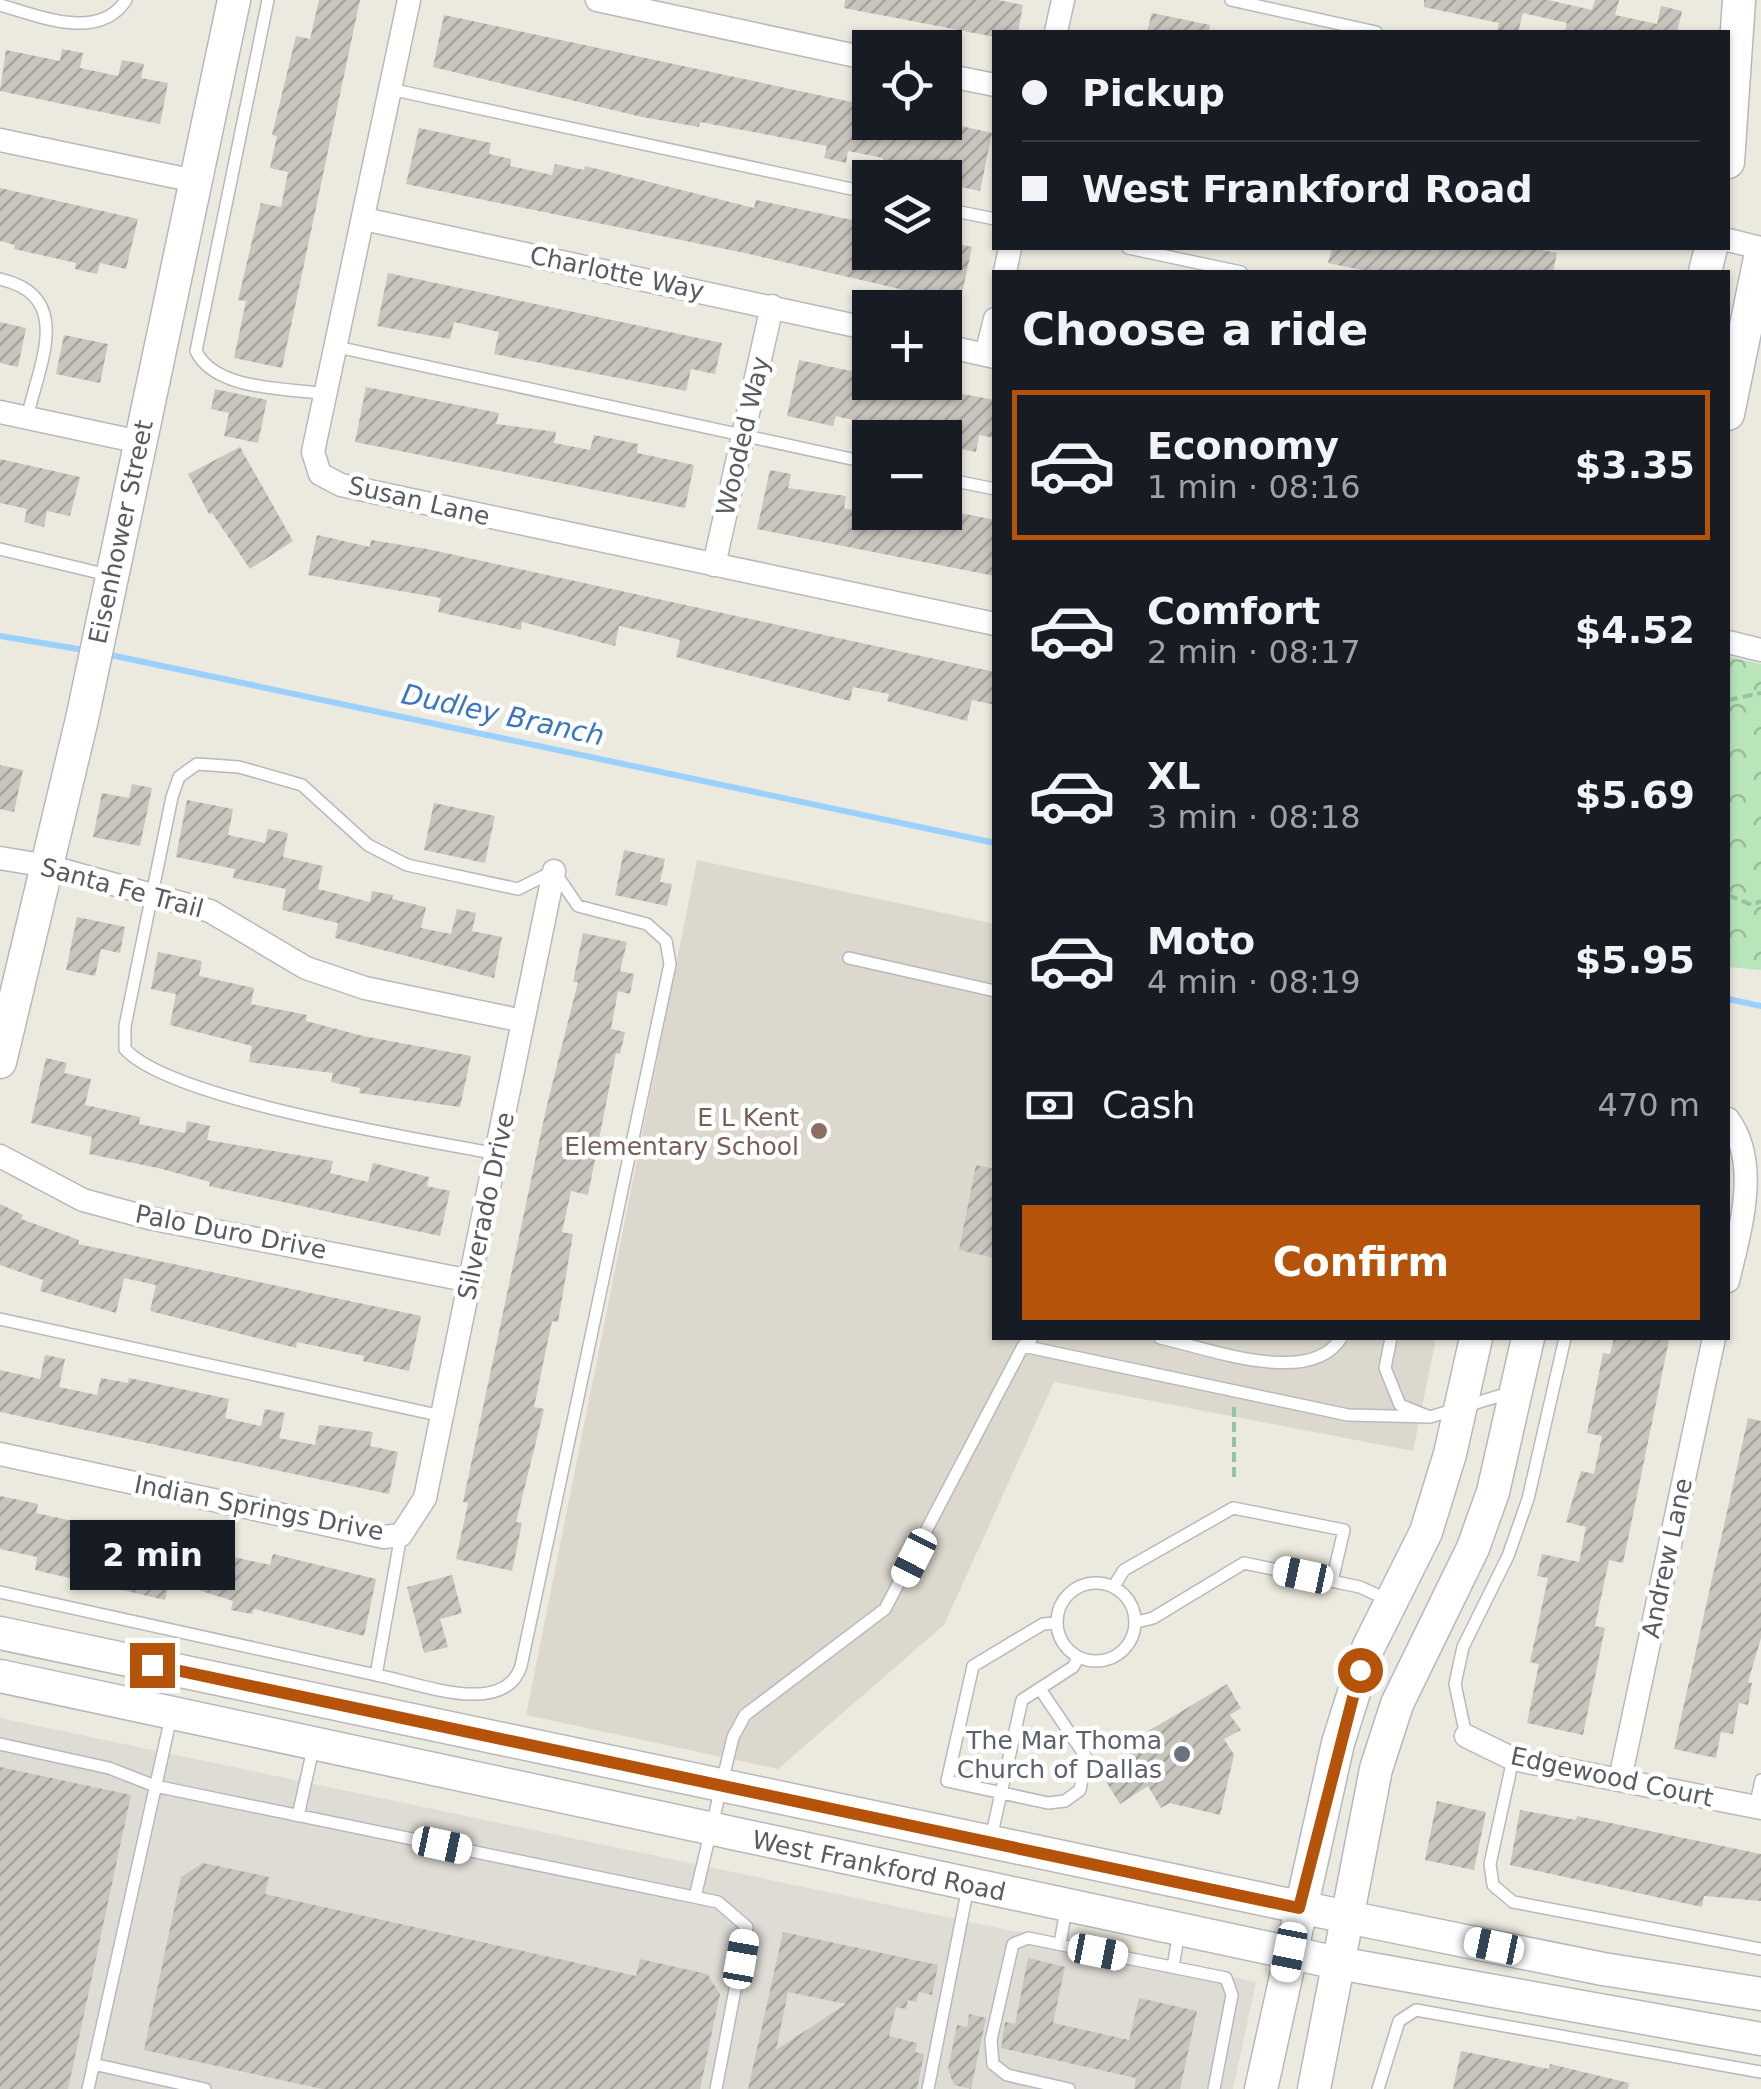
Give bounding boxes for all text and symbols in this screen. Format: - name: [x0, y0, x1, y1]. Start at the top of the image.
- map controls: [852, 30, 962, 530]
- button: locate: [852, 30, 962, 140]
- text: Pickup: [1082, 71, 1225, 115]
- button: layers: [852, 160, 962, 270]
- text: West Frankford Road: [1082, 167, 1533, 211]
- street label: Charlotte Way: [527, 240, 707, 306]
- button: +: [852, 290, 962, 400]
- text: Choose a ride: [1022, 303, 1368, 356]
- street label: Wooded Way: [711, 354, 775, 518]
- street label: Eisenhower Street: [83, 417, 159, 647]
- button: −: [852, 420, 962, 530]
- icon: car: [1027, 420, 1117, 510]
- text: Economy: [1147, 424, 1339, 468]
- text: $3.35: [1575, 443, 1695, 487]
- text: 1 min · 08:16: [1147, 468, 1361, 506]
- street label: Susan Lane: [345, 471, 493, 531]
- icon: car: [1027, 585, 1117, 675]
- text: Comfort: [1147, 589, 1320, 633]
- text: $4.52: [1575, 608, 1695, 652]
- text: 2 min · 08:17: [1147, 633, 1361, 671]
- water label: Dudley Branch: [399, 677, 607, 753]
- icon: car: [1027, 750, 1117, 840]
- text: XL: [1147, 754, 1201, 798]
- text: $5.69: [1575, 773, 1695, 817]
- text: 3 min · 08:18: [1147, 798, 1361, 836]
- street label: Santa Fe Trail: [37, 852, 207, 924]
- icon: car: [1027, 915, 1117, 1005]
- text: Moto: [1147, 919, 1255, 963]
- text: $5.95: [1575, 938, 1695, 982]
- text: 4 min · 08:19: [1147, 963, 1361, 1001]
- icon: cash: [1022, 1078, 1077, 1133]
- text: Cash: [1102, 1083, 1196, 1127]
- text: 470 m: [1598, 1086, 1700, 1124]
- place label: E L Kent Elementary School: [564, 1103, 799, 1161]
- street label: Silverado Drive: [452, 1109, 520, 1303]
- marker: E L Kent Elementary School: [808, 1120, 830, 1142]
- street label: Palo Duro Drive: [133, 1199, 329, 1265]
- button: Confirm: [1022, 1205, 1700, 1320]
- street label: Indian Springs Drive: [132, 1470, 386, 1546]
- street label: Andrew Lane: [1636, 1475, 1698, 1641]
- callout: 2 min: [70, 1520, 234, 1590]
- car: [887, 1524, 941, 1592]
- text: 2 min: [102, 1536, 203, 1574]
- car: [1271, 1554, 1335, 1596]
- route end: [130, 1643, 175, 1688]
- route start: [1338, 1648, 1383, 1693]
- place label: The Mar Thoma Church of Dallas: [957, 1726, 1162, 1784]
- street label: Edgewood Court: [1508, 1741, 1716, 1813]
- marker: The Mar Thoma Church of Dallas: [1171, 1743, 1193, 1765]
- car: [410, 1824, 474, 1866]
- street label: West Frankford Road: [750, 1825, 1008, 1907]
- car: [1269, 1920, 1309, 1984]
- car: [1462, 1925, 1526, 1967]
- car: [721, 1927, 761, 1991]
- car: [1066, 1932, 1130, 1972]

